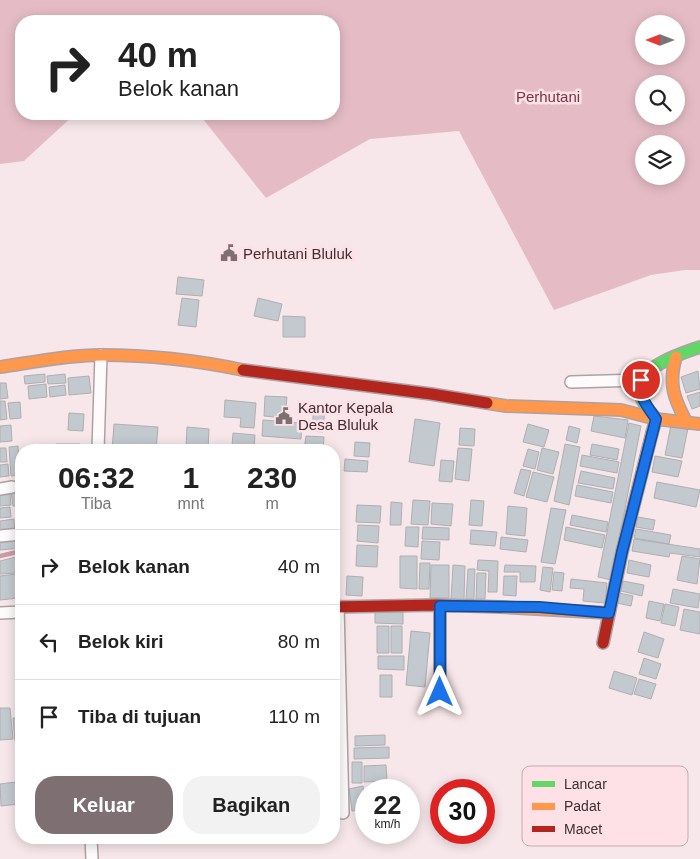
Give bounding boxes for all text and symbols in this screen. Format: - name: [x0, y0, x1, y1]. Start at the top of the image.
- north arrow: [635, 15, 685, 65]
- map controls: [635, 15, 685, 185]
- icon: right: [35, 35, 100, 100]
- text: 40 m: [118, 35, 198, 74]
- button: search: [635, 75, 685, 125]
- text: Belok kanan: [118, 76, 239, 101]
- park label: Perhutani: [516, 88, 580, 105]
- button: layers: [635, 135, 685, 185]
- public building icon: Perhutani Bluluk: [219, 243, 239, 263]
- place label: Perhutani Bluluk: [243, 245, 353, 262]
- pin: [620, 359, 662, 401]
- icon: arrive: [627, 366, 655, 394]
- place label: Kantor Kepala Desa Bluluk: [298, 399, 394, 433]
- public building icon: Kantor Kepala Desa Bluluk: [274, 406, 294, 426]
- text: 06:32: [58, 461, 135, 494]
- text: 1: [182, 461, 199, 494]
- text: 230: [247, 461, 297, 494]
- text: Tiba: [81, 495, 112, 512]
- text: mnt: [177, 495, 204, 512]
- text: m: [265, 495, 279, 512]
- icon: right: [35, 553, 63, 581]
- text: Belok kanan: [78, 556, 190, 577]
- text: 40 m: [278, 556, 320, 577]
- icon: left: [35, 628, 63, 656]
- text: Belok kiri: [78, 631, 164, 652]
- text: 80 m: [278, 631, 320, 652]
- position arrow: [413, 665, 465, 717]
- icon: arrive: [35, 703, 63, 731]
- text: Tiba di tujuan: [78, 706, 201, 727]
- text: 110 m: [269, 706, 320, 727]
- legend: [522, 766, 688, 846]
- button: Keluar: [35, 776, 173, 834]
- button: Bagikan: [183, 776, 320, 834]
- text: Lancar: [564, 776, 607, 792]
- speed limit sign: 30: [430, 779, 495, 844]
- text: 22: [374, 791, 401, 819]
- text: Padat: [564, 798, 601, 814]
- text: km/h: [374, 817, 401, 831]
- text: Macet: [564, 821, 602, 837]

